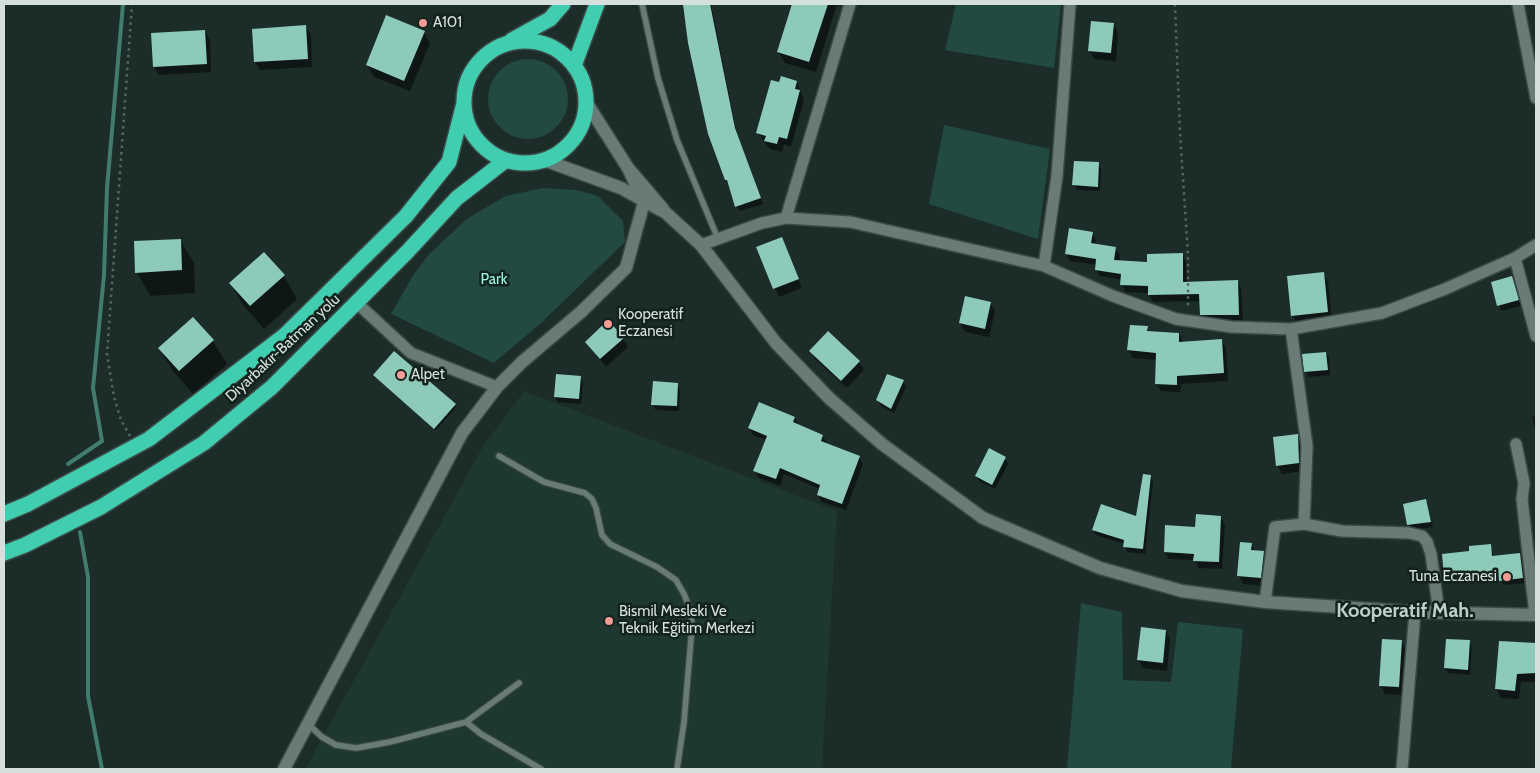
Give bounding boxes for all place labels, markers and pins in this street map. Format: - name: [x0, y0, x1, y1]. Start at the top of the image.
- place label: A101: [433, 14, 462, 32]
- marker: A101: [417, 17, 429, 29]
- place label: Kooperatif Eczanesi: [618, 306, 683, 341]
- marker: Kooperatif Eczanesi: [602, 318, 614, 330]
- place label: Alpet: [411, 366, 445, 384]
- marker: Alpet: [395, 369, 407, 381]
- place label: Tuna Eczanesi: [1409, 568, 1497, 586]
- marker: Tuna Eczanesi: [1501, 571, 1513, 583]
- place label: Bismil Mesleki Ve Teknik Eğitim Merkezi: [619, 603, 754, 638]
- marker: Bismil Mesleki Ve Teknik Eğitim Merkezi: [603, 615, 615, 627]

